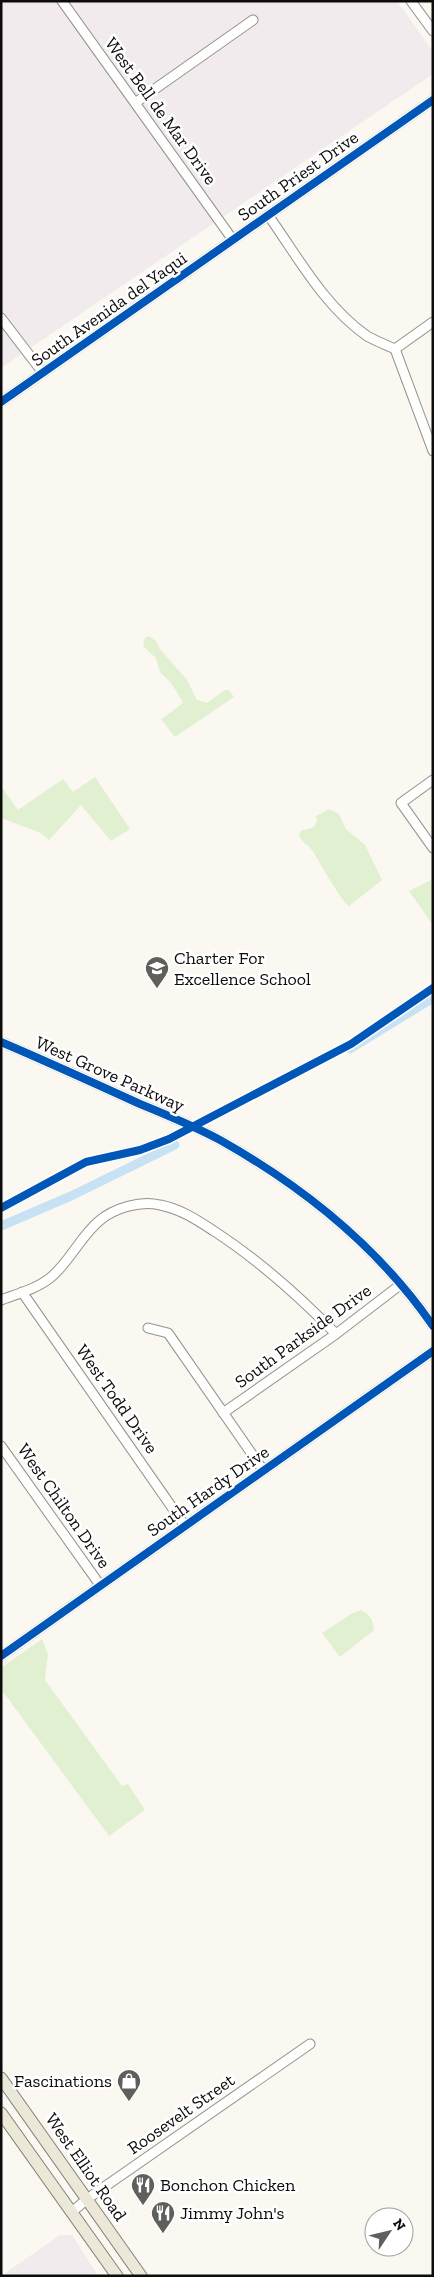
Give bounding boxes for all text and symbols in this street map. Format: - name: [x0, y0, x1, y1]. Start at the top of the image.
- street label: West Bell de Mar Drive: [100, 33, 222, 189]
- street label: South Priest Drive: [234, 126, 362, 226]
- street label: South Avenida del Yaqui: [27, 247, 191, 371]
- place label: Charter For Excellence School: [174, 947, 311, 990]
- school or university icon: Charter For Excellence School: [144, 955, 170, 989]
- street label: West Grove Parkway: [32, 1031, 188, 1117]
- street label: South Parkside Drive: [231, 1279, 375, 1393]
- street label: West Todd Drive: [71, 1340, 163, 1458]
- street label: West Chilton Drive: [13, 1439, 115, 1573]
- street label: South Hardy Drive: [143, 1441, 273, 1541]
- shop icon: Fascinations: [116, 2068, 142, 2102]
- street label: Roosevelt Street: [123, 2069, 239, 2159]
- place label: Fascinations: [14, 2070, 112, 2092]
- street label: West Elliot Road: [41, 2109, 131, 2225]
- restaurant icon: Bonchon Chicken: [130, 2172, 156, 2206]
- place label: Bonchon Chicken: [160, 2174, 296, 2196]
- restaurant icon: Jimmy John's: [150, 2200, 176, 2234]
- place label: Jimmy John's: [180, 2202, 285, 2224]
- north arrow: [364, 2207, 414, 2257]
- text: N: [389, 2216, 409, 2234]

